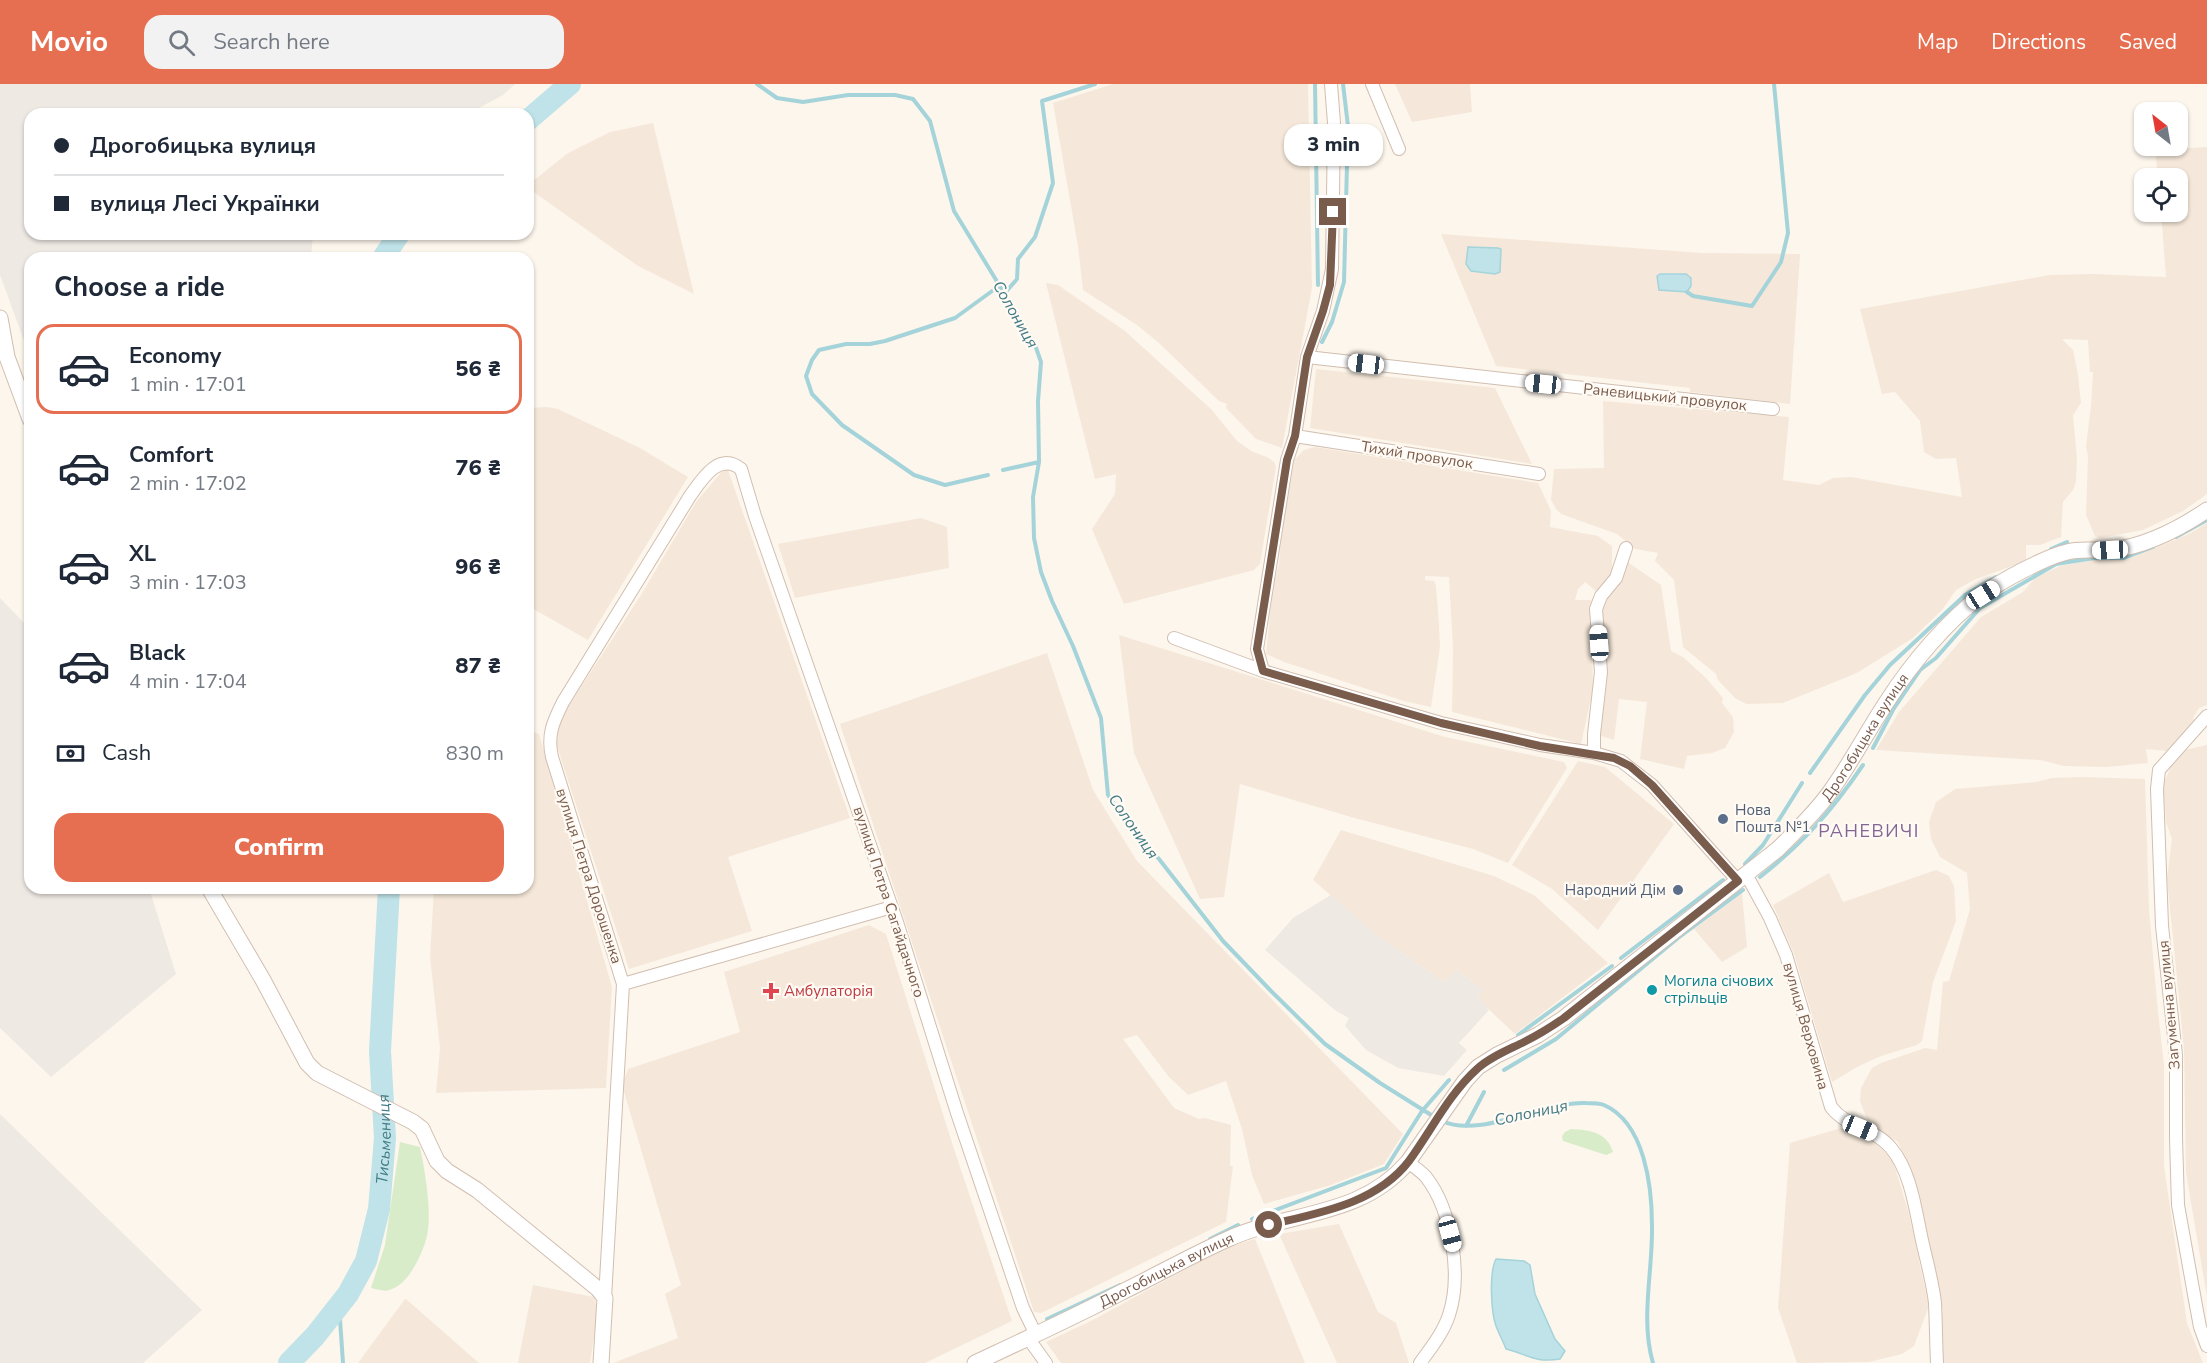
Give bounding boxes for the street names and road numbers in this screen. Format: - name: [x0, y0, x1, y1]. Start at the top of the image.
- street label: Раневицький провулок: [1582, 378, 1748, 416]
- street label: Тихий провулок: [1360, 436, 1474, 474]
- street label: Дрогобицька вулиця: [1817, 669, 1913, 805]
- street label: вулиця Петра Дорошенка: [551, 786, 627, 966]
- street label: вулиця Петра Сагайдачного: [849, 804, 929, 1000]
- street label: Загуменна вулиця: [2153, 940, 2185, 1070]
- street label: вулиця Верховина: [1778, 960, 1834, 1092]
- street label: Дрогобицька вулиця: [1096, 1228, 1237, 1312]

